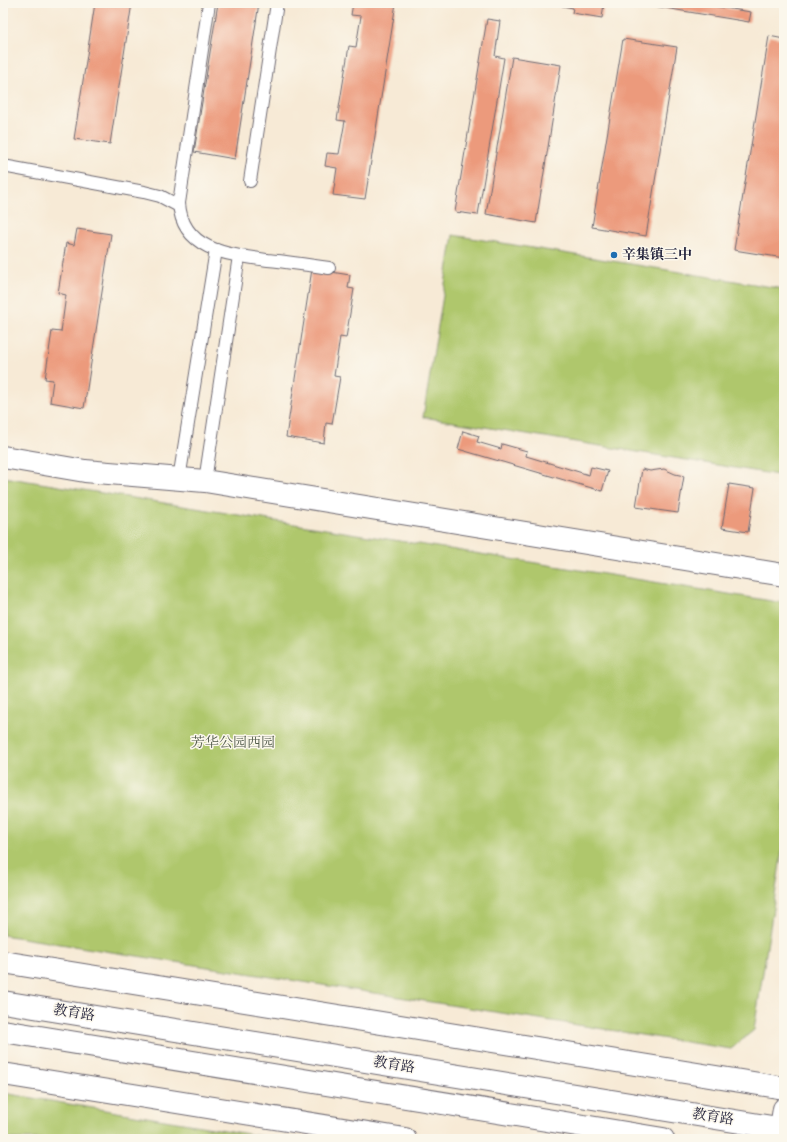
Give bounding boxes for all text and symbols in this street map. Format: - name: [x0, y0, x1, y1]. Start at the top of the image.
- place label: 辛集镇三中: [622, 246, 692, 264]
- marker: 辛集镇三中: [609, 250, 619, 260]
- park label: 芳华公园西园: [191, 734, 275, 752]
- street label: 教育路: [52, 1001, 96, 1025]
- street label: 教育路: [372, 1053, 416, 1077]
- street label: 教育路: [691, 1105, 735, 1129]

